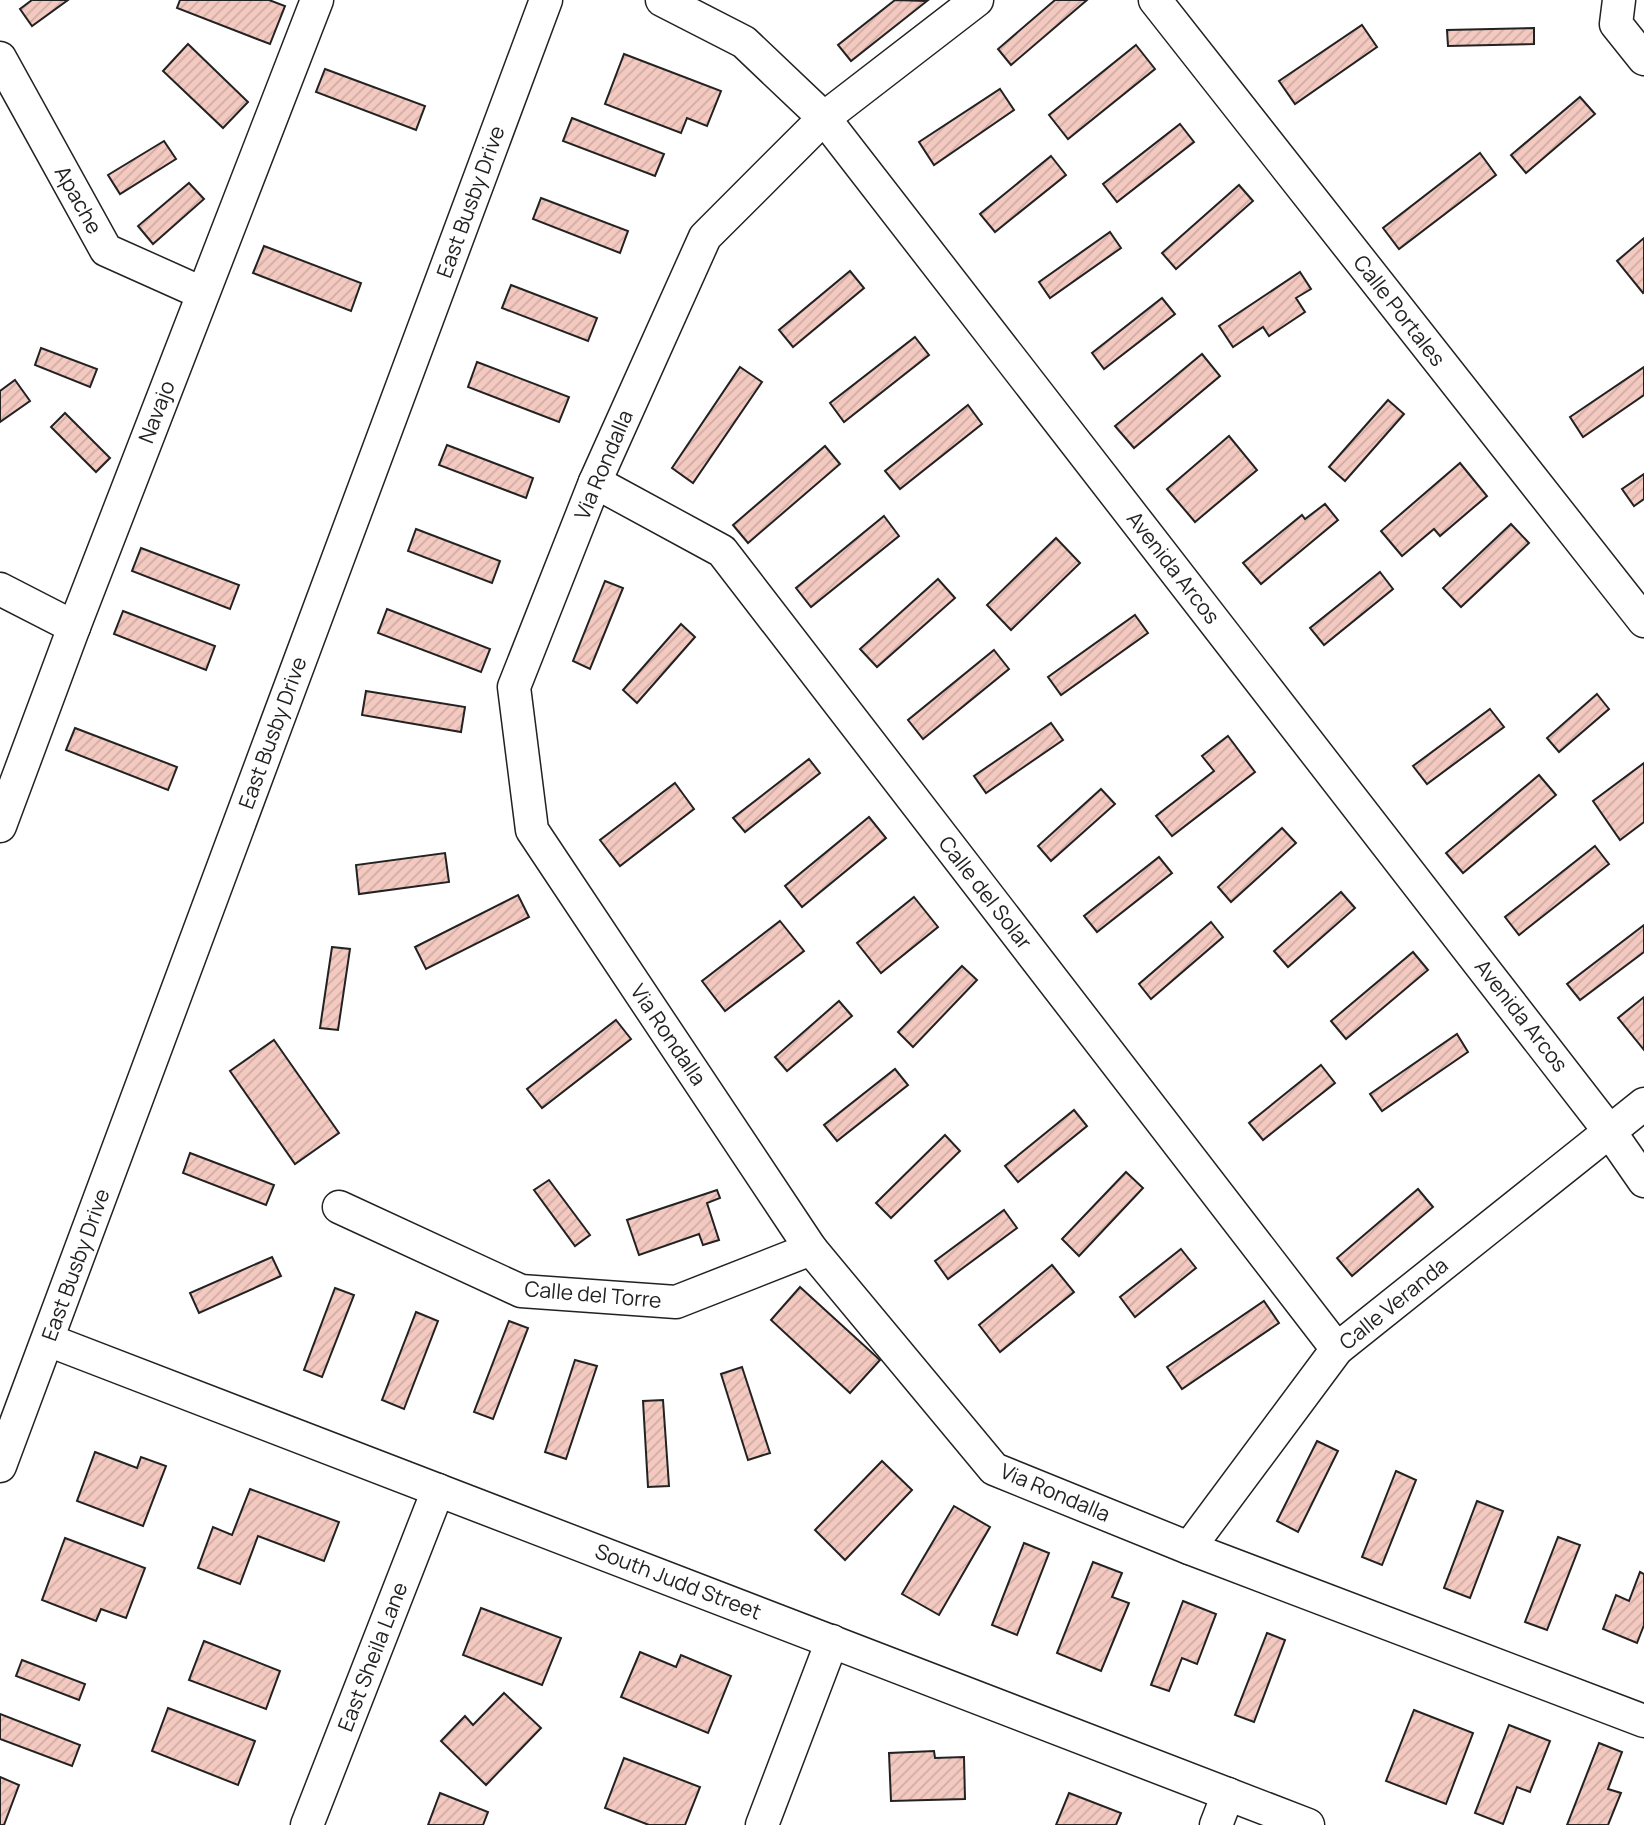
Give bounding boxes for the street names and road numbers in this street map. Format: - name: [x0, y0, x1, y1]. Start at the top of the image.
- street label: East Busby Drive: [430, 122, 511, 282]
- street label: Apache: [49, 160, 109, 239]
- street label: Calle Portales: [1348, 249, 1452, 372]
- street label: Navajo: [131, 376, 181, 447]
- street label: Via Rondalla: [567, 405, 639, 524]
- street label: Avenida Arcos: [1121, 505, 1227, 629]
- street label: East Busby Drive: [232, 653, 313, 813]
- street label: Calle del Solar: [933, 830, 1039, 955]
- street label: Avenida Arcos: [1469, 953, 1575, 1077]
- street label: Via Rondalla: [625, 978, 713, 1091]
- street label: East Busby Drive: [35, 1185, 116, 1345]
- street label: Calle Veranda: [1333, 1251, 1453, 1356]
- street label: Calle del Torre: [523, 1274, 663, 1314]
- street label: Via Rondalla: [996, 1456, 1115, 1528]
- street label: South Judd Street: [591, 1536, 765, 1626]
- street label: East Sheila Lane: [331, 1578, 413, 1735]

